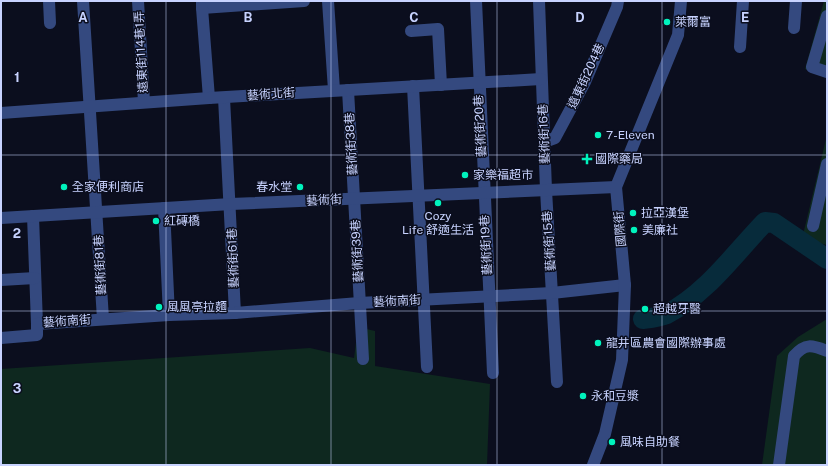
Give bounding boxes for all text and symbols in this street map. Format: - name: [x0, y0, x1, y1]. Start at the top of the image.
- text: A: [78, 10, 88, 25]
- text: B: [244, 10, 253, 25]
- text: C: [409, 10, 419, 25]
- text: D: [575, 10, 585, 25]
- text: E: [741, 10, 749, 25]
- street label: 遠東街114巷1弄: [132, 11, 150, 93]
- place label: 萊爾富: [675, 15, 711, 29]
- marker: 萊爾富: [662, 17, 672, 27]
- street label: 遠東街204巷: [565, 41, 607, 111]
- text: 1: [14, 70, 20, 85]
- street label: 藝術北街: [247, 85, 295, 103]
- street label: 藝術街20巷: [471, 94, 489, 158]
- street label: 藝術街16巷: [536, 104, 552, 164]
- street label: 藝術街38巷: [342, 112, 360, 176]
- place label: 7-Eleven: [606, 128, 655, 142]
- marker: 7-Eleven: [593, 130, 603, 140]
- place label: 國際藥局: [595, 152, 643, 166]
- marker: 國際藥局: [582, 154, 592, 164]
- place label: 家樂福超市: [473, 168, 533, 182]
- marker: 家樂福超市: [460, 170, 470, 180]
- place label: 全家便利商店: [72, 180, 144, 194]
- place label: 春水堂: [256, 180, 292, 194]
- marker: 全家便利商店: [59, 182, 69, 192]
- marker: 春水堂: [295, 182, 305, 192]
- street label: 藝術街: [306, 192, 342, 208]
- marker: Cozy Life 舒適生活: [433, 198, 443, 208]
- place label: 拉亞漢堡: [641, 206, 689, 220]
- marker: 拉亞漢堡: [628, 208, 638, 218]
- place label: Cozy Life 舒適生活: [402, 209, 474, 237]
- street label: 藝術街15巷: [540, 210, 558, 272]
- street label: 國際街: [611, 210, 629, 248]
- place label: 紅磚橋: [164, 214, 200, 228]
- street label: 藝術街19巷: [477, 214, 495, 276]
- marker: 紅磚橋: [151, 216, 161, 226]
- street label: 藝術街39巷: [348, 219, 366, 283]
- place label: 美廉社: [642, 223, 678, 237]
- marker: 美廉社: [629, 225, 639, 235]
- text: 2: [13, 226, 21, 241]
- street label: 藝術街61巷: [225, 228, 241, 288]
- street label: 藝術街81巷: [91, 234, 109, 296]
- street label: 藝術南街: [373, 293, 421, 309]
- place label: 風風亭拉麵: [167, 300, 227, 314]
- marker: 風風亭拉麵: [154, 302, 164, 312]
- place label: 超越牙醫: [653, 302, 701, 316]
- marker: 超越牙醫: [640, 304, 650, 314]
- street label: 藝術南街: [43, 312, 91, 330]
- place label: 龍井區農會國際辦事處: [606, 336, 726, 350]
- marker: 龍井區農會國際辦事處: [593, 338, 603, 348]
- text: 3: [13, 381, 22, 396]
- place label: 永和豆漿: [591, 389, 639, 403]
- marker: 永和豆漿: [578, 391, 588, 401]
- place label: 風味自助餐: [620, 435, 680, 449]
- marker: 風味自助餐: [607, 437, 617, 447]

